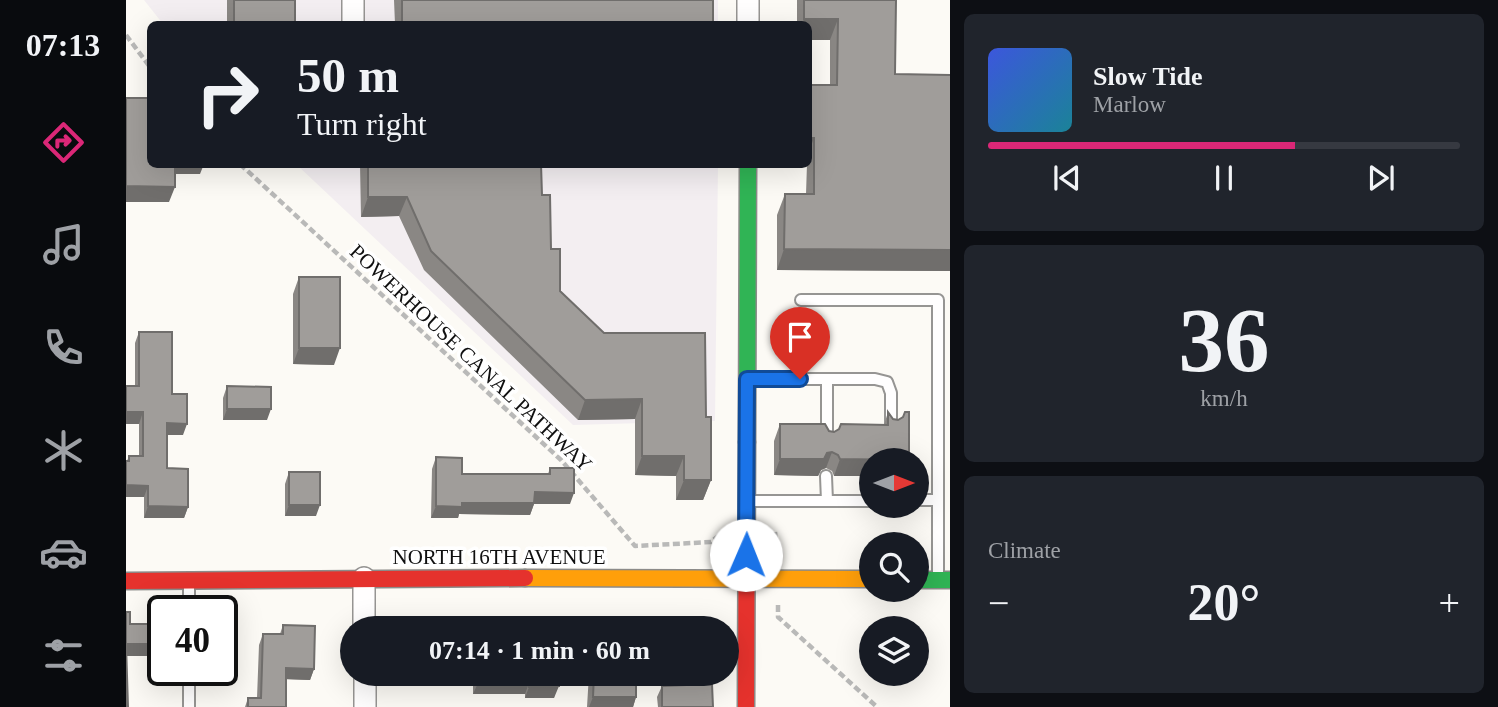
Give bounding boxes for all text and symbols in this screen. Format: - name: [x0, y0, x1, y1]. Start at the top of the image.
- text: 07:13: [26, 27, 100, 63]
- text: 50 m: [297, 48, 399, 103]
- icon: right: [182, 49, 273, 140]
- text: Slow Tide: [1093, 62, 1203, 91]
- text: Marlow: [1093, 92, 1166, 117]
- text: Turn right: [297, 106, 427, 142]
- icon: directions: [39, 118, 88, 167]
- icon: previous: [1048, 159, 1086, 197]
- icon: pause: [1205, 159, 1243, 197]
- icon: next: [1362, 159, 1400, 197]
- icon: music: [39, 220, 88, 269]
- street label: POWERHOUSE CANAL PATHWAY: [345, 239, 597, 477]
- text: 36: [1179, 290, 1270, 391]
- pin: [770, 307, 830, 379]
- icon: arrive: [781, 318, 819, 356]
- icon: phone: [39, 323, 88, 372]
- text: km/h: [1200, 386, 1248, 411]
- icon: climate: [39, 426, 88, 475]
- north arrow: [859, 448, 929, 518]
- map controls: [859, 448, 929, 686]
- position arrow: [709, 518, 783, 592]
- icon: car: [39, 528, 88, 577]
- button: search: [859, 532, 929, 602]
- text: Climate: [988, 538, 1061, 563]
- street label: NORTH 16TH AVENUE: [392, 545, 606, 569]
- text: 20°: [1188, 574, 1260, 631]
- text: −: [988, 582, 1009, 624]
- text: +: [1439, 582, 1460, 624]
- speed limit sign: 40: [147, 595, 238, 686]
- button: layers: [859, 616, 929, 686]
- icon: filters: [39, 631, 88, 680]
- text: 07:14 · 1 min · 60 m: [429, 636, 650, 665]

